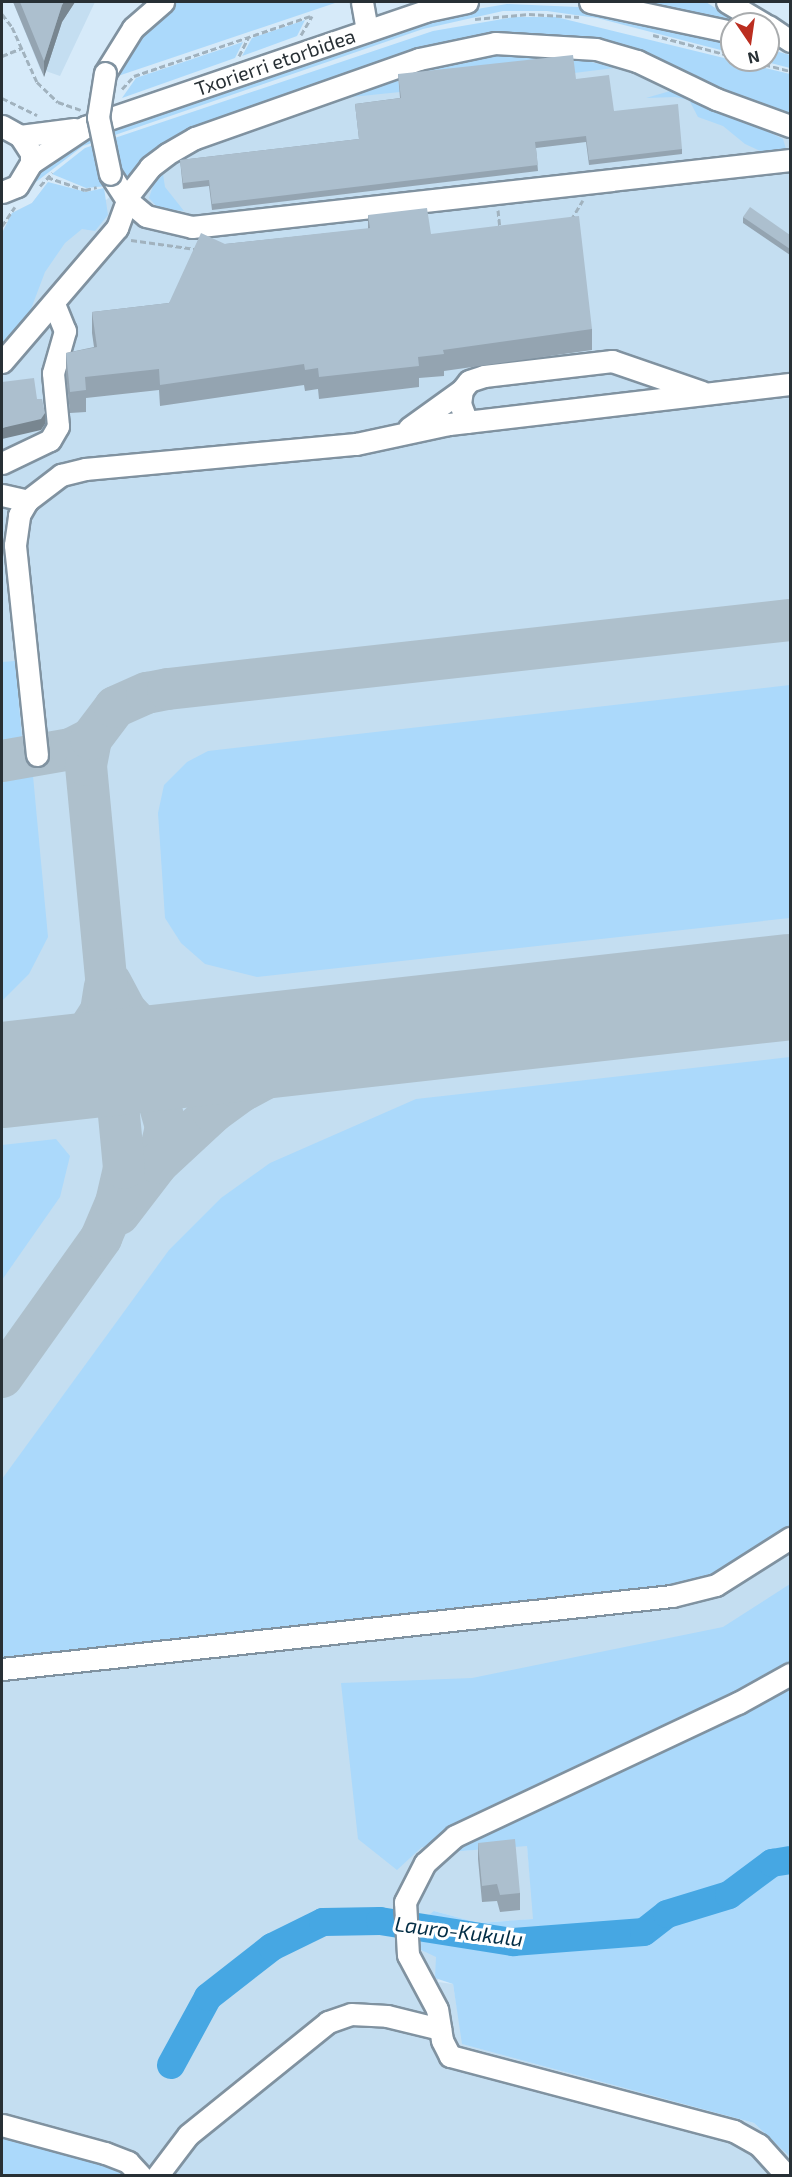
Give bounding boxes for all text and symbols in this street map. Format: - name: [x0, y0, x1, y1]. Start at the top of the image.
- north arrow: [720, 12, 780, 72]
- street label: Txorierri etorbidea: [192, 23, 358, 101]
- text: N: [746, 48, 761, 69]
- water label: Lauro-Kukulu: [393, 1911, 525, 1951]

